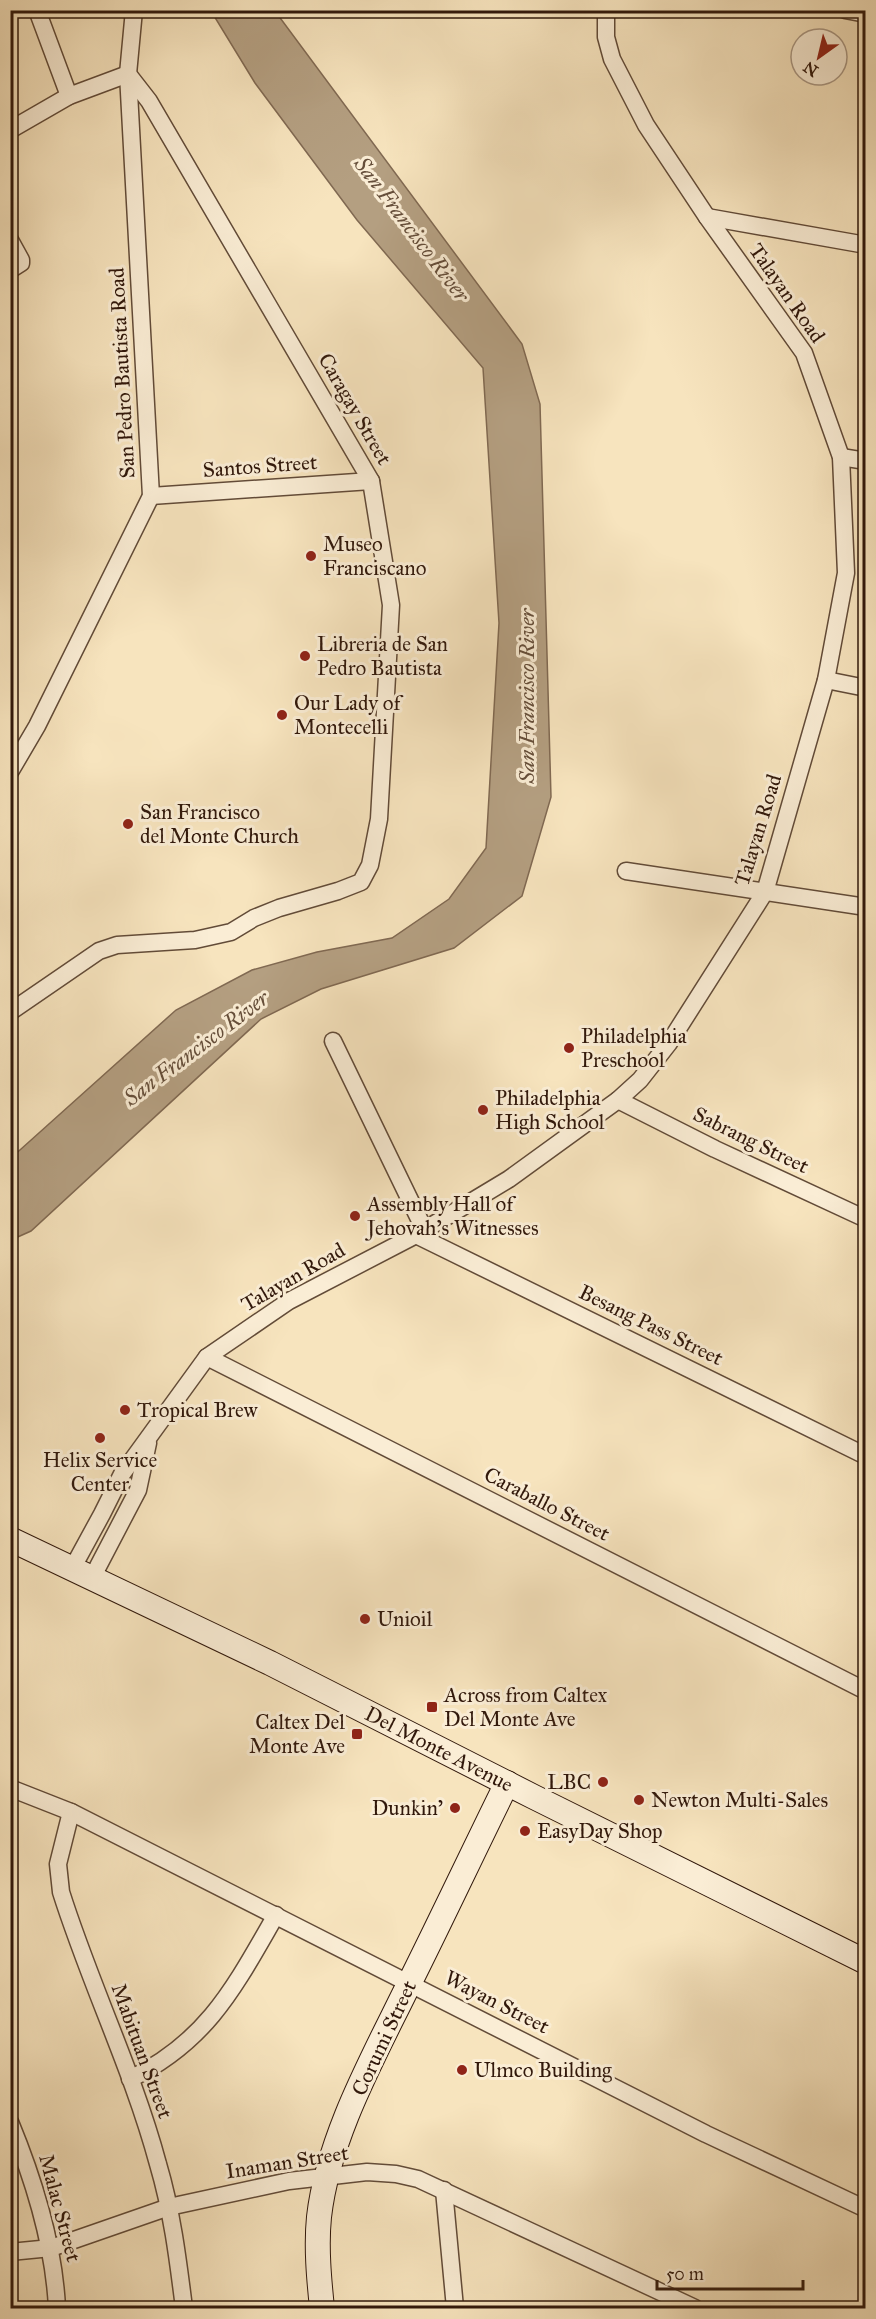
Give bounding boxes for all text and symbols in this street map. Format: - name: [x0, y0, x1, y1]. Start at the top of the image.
- north arrow: [789, 27, 849, 87]
- text: N: [800, 57, 822, 81]
- water label: San Francisco River: [348, 150, 477, 308]
- street label: Talayan Road: [743, 238, 831, 348]
- street label: San Pedro Bautista Road: [103, 266, 141, 479]
- street label: Caragay Street: [313, 348, 398, 470]
- street label: Santos Street: [202, 449, 319, 483]
- place label: Museo Franciscano: [323, 531, 427, 581]
- marker: Museo Franciscano: [304, 549, 318, 563]
- water label: San Francisco River: [513, 607, 540, 784]
- place label: Libreria de San Pedro Bautista: [317, 631, 448, 681]
- marker: Libreria de San Pedro Bautista: [298, 649, 312, 663]
- place label: Our Lady of Montecelli: [294, 690, 403, 740]
- marker: Our Lady of Montecelli: [275, 708, 289, 722]
- street label: Talayan Road: [729, 771, 787, 889]
- place label: San Francisco del Monte Church: [140, 799, 299, 849]
- marker: San Francisco del Monte Church: [121, 817, 135, 831]
- water label: San Francisco River: [117, 983, 275, 1112]
- place label: Philadelphia Preschool: [581, 1023, 687, 1073]
- marker: Philadelphia Preschool: [562, 1041, 576, 1055]
- place label: Philadelphia High School: [495, 1085, 605, 1135]
- street label: Sabrang Street: [689, 1101, 814, 1179]
- marker: Philadelphia High School: [476, 1103, 490, 1117]
- place label: Assembly Hall of Jehovah's Witnesses: [365, 1191, 539, 1241]
- marker: Assembly Hall of Jehovah's Witnesses: [348, 1209, 362, 1223]
- street label: Talayan Road: [236, 1237, 350, 1317]
- street label: Besang Pass Street: [575, 1279, 728, 1371]
- place label: Tropical Brew: [137, 1397, 258, 1423]
- marker: Tropical Brew: [118, 1403, 132, 1417]
- marker: Helix Service Center: [93, 1431, 107, 1445]
- place label: Helix Service Center: [43, 1447, 157, 1497]
- street label: Caraballo Street: [480, 1461, 615, 1547]
- place label: Unioil: [377, 1606, 433, 1632]
- marker: Unioil: [358, 1612, 372, 1626]
- place label: Across from Caltex Del Monte Ave: [443, 1682, 608, 1732]
- street label: Del Monte Avenue: [361, 1700, 518, 1798]
- marker: Across from Caltex Del Monte Ave: [425, 1700, 439, 1714]
- place label: Caltex Del Monte Ave: [249, 1709, 345, 1759]
- marker: Caltex Del Monte Ave: [350, 1727, 364, 1741]
- place label: LBC: [547, 1769, 591, 1795]
- marker: LBC: [596, 1775, 610, 1789]
- place label: Newton Multi-Sales: [651, 1787, 828, 1813]
- marker: Newton Multi-Sales: [632, 1793, 646, 1807]
- place label: Dunkin': [372, 1795, 443, 1821]
- marker: Dunkin': [448, 1801, 462, 1815]
- place label: EasyDay Shop: [537, 1818, 663, 1844]
- marker: EasyDay Shop: [518, 1824, 532, 1838]
- street label: Wayan Street: [440, 1964, 554, 2040]
- street label: Corumi Street: [346, 1976, 422, 2100]
- street label: Mabituan Street: [106, 1980, 179, 2123]
- place label: Ulmco Building: [474, 2057, 612, 2083]
- marker: Ulmco Building: [455, 2063, 469, 2077]
- street label: Inaman Street: [224, 2139, 351, 2185]
- street label: Malac Street: [33, 2151, 87, 2265]
- scale bar: [657, 2253, 802, 2291]
- text: 50 m: [666, 2263, 704, 2285]

